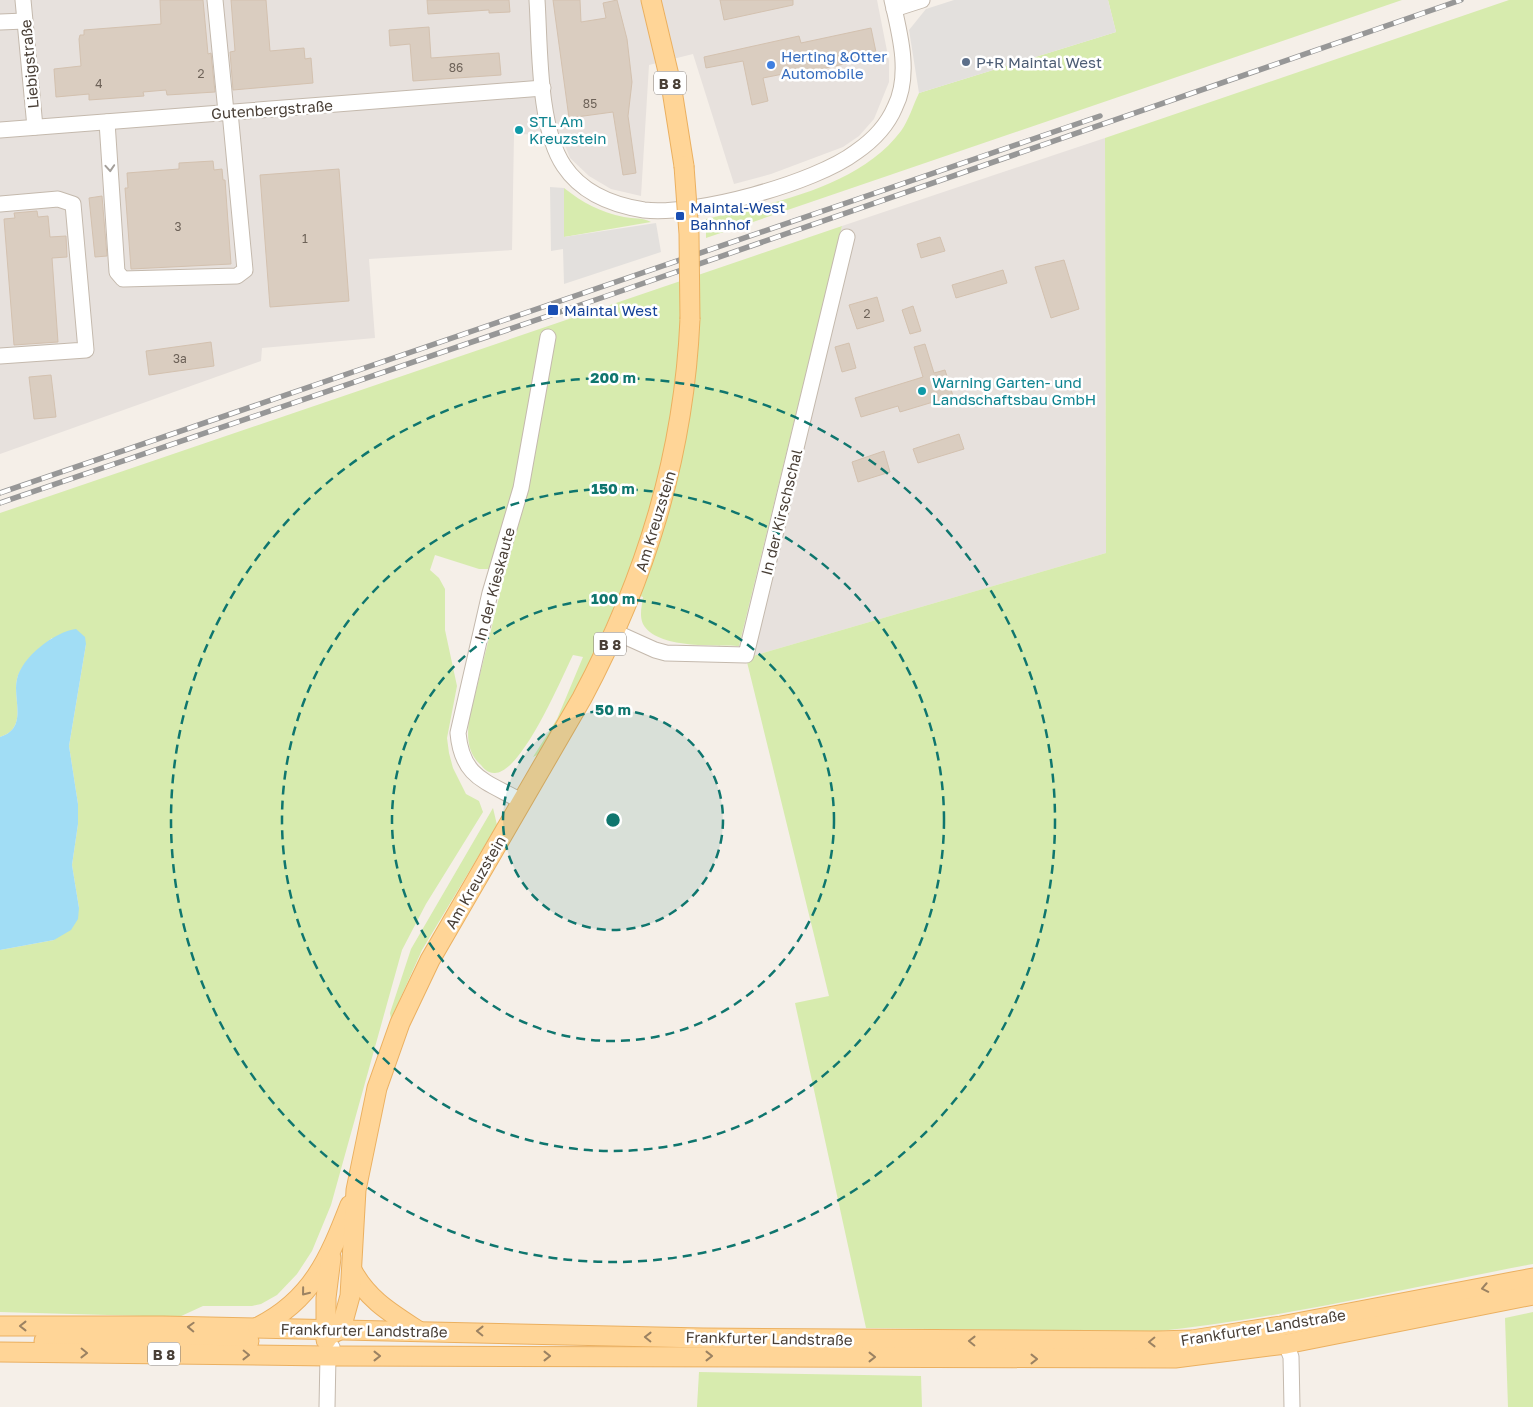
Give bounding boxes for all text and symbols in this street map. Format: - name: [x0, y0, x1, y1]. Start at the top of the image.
- street label: Liebigstraße: [16, 18, 42, 109]
- place label: Herting &Otter Automobile: [781, 47, 887, 82]
- place label: P+R Maintal West: [976, 53, 1102, 71]
- marker: P+R Maintal West: [960, 56, 972, 68]
- marker: Herting &Otter Automobile: [765, 59, 777, 71]
- house number: 86: [449, 60, 463, 75]
- house number: 2: [198, 66, 205, 81]
- road number: B 8: [654, 72, 686, 95]
- house number: 4: [95, 76, 103, 91]
- street label: Gutenbergstraße: [211, 96, 334, 122]
- house number: 85: [583, 96, 597, 111]
- place label: STL Am Kreuzstein: [529, 112, 606, 147]
- marker: STL Am Kreuzstein: [513, 124, 525, 136]
- one-way arrow: [105, 164, 116, 172]
- place label: Maintal-West Bahnhof: [690, 198, 785, 233]
- marker: Maintal-West Bahnhof: [674, 210, 686, 222]
- house number: 3: [174, 219, 182, 234]
- house number: 1: [302, 231, 308, 246]
- place label: Maintal West: [564, 301, 658, 319]
- marker: Maintal West: [546, 303, 560, 317]
- house number: 2: [864, 306, 871, 321]
- house number: 3a: [173, 351, 187, 366]
- text: 200 m: [590, 368, 636, 386]
- place label: Warning Garten- und Landschaftsbau GmbH: [932, 373, 1096, 408]
- marker: Warning Garten- und Landschaftsbau GmbH: [916, 385, 928, 397]
- street label: In der Kirschschal: [757, 447, 805, 577]
- street label: Am Kreuzstein: [631, 468, 679, 574]
- text: 150 m: [591, 479, 635, 497]
- street label: In der Kieskaute: [470, 525, 518, 643]
- text: 100 m: [591, 589, 635, 607]
- road number: B 8: [594, 633, 626, 656]
- text: 50 m: [595, 700, 631, 718]
- centre of rings: [604, 811, 622, 829]
- street label: Am Kreuzstein: [441, 832, 509, 932]
- one-way arrow: [1481, 1282, 1490, 1292]
- one-way arrow: [302, 1287, 311, 1296]
- street label: Frankfurter Landstraße: [1179, 1305, 1347, 1349]
- street label: Frankfurter Landstraße: [280, 1320, 448, 1340]
- one-way arrow: [19, 1321, 26, 1331]
- one-way arrow: [187, 1321, 195, 1332]
- one-way arrow: [476, 1326, 484, 1337]
- street label: Frankfurter Landstraße: [685, 1328, 853, 1348]
- one-way arrow: [644, 1331, 652, 1342]
- one-way arrow: [968, 1336, 976, 1346]
- one-way arrow: [1148, 1336, 1156, 1347]
- road number: B 8: [148, 1342, 180, 1366]
- one-way arrow: [80, 1348, 88, 1358]
- one-way arrow: [242, 1350, 250, 1360]
- one-way arrow: [374, 1351, 381, 1361]
- one-way arrow: [543, 1351, 551, 1361]
- one-way arrow: [706, 1351, 713, 1361]
- one-way arrow: [868, 1352, 876, 1363]
- one-way arrow: [1030, 1354, 1038, 1364]

